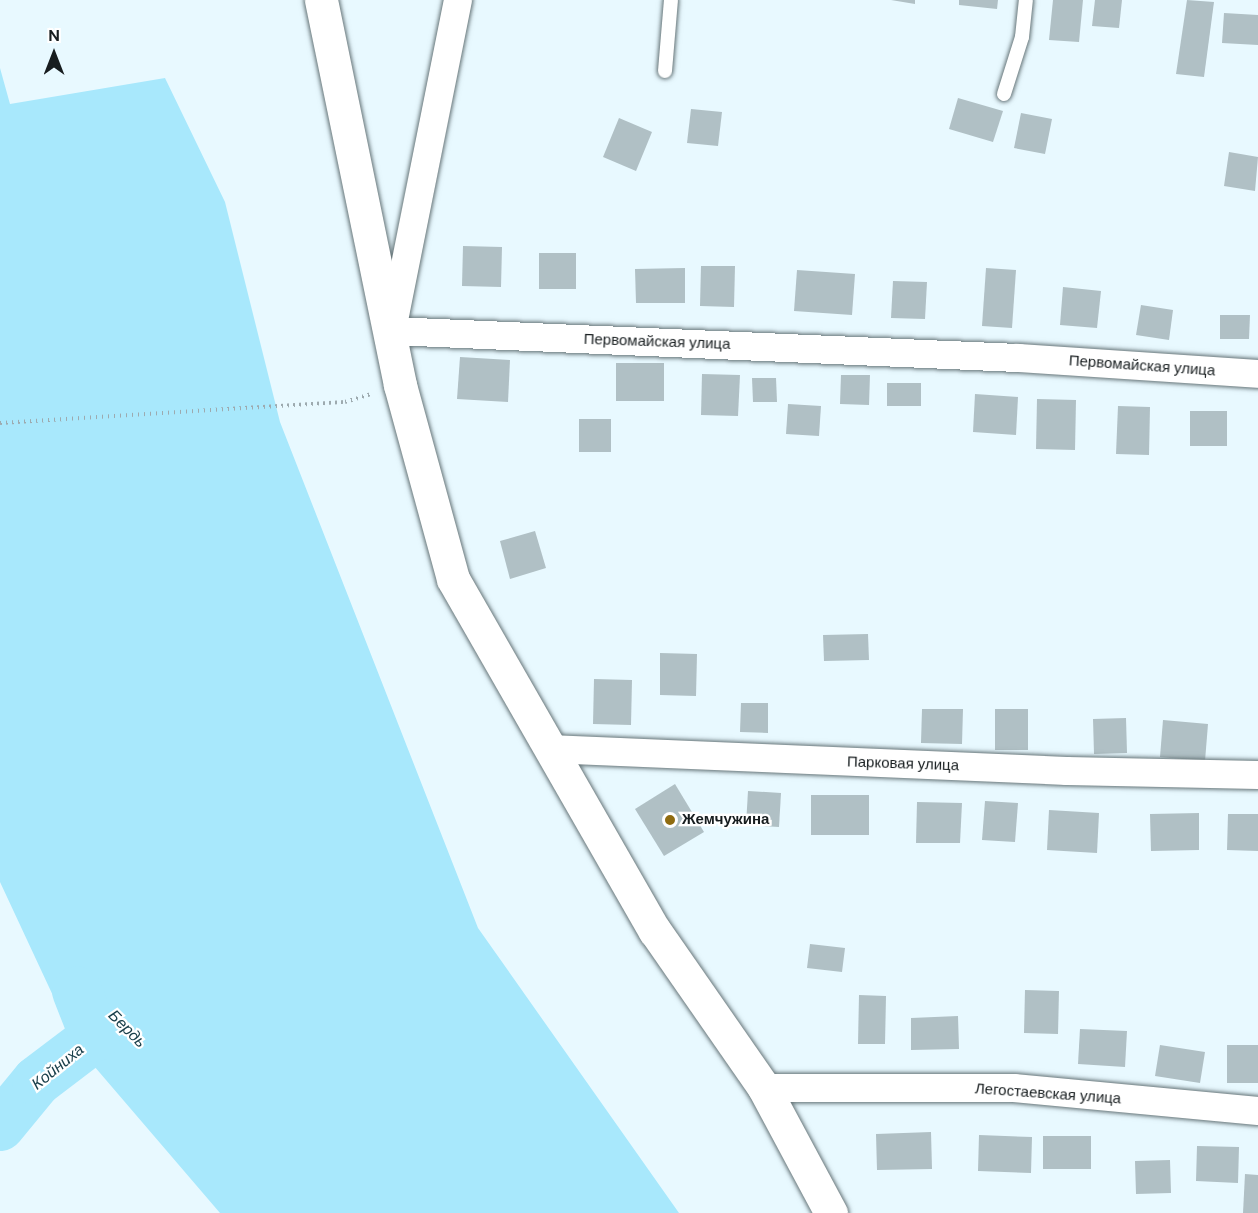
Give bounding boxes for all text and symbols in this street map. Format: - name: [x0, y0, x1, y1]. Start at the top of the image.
- north arrow: [24, 24, 84, 84]
- text: N: [48, 25, 60, 46]
- street label: Первомайская улица: [583, 330, 731, 354]
- street label: Первомайская улица: [1068, 352, 1216, 380]
- street label: Парковая улица: [847, 753, 959, 775]
- place label: Жемчужина: [682, 811, 769, 829]
- marker: Жемчужина: [663, 813, 677, 827]
- water label: Бердь: [104, 1006, 150, 1052]
- water label: Койниха: [28, 1040, 88, 1094]
- street label: Легостаевская улица: [974, 1080, 1122, 1108]

